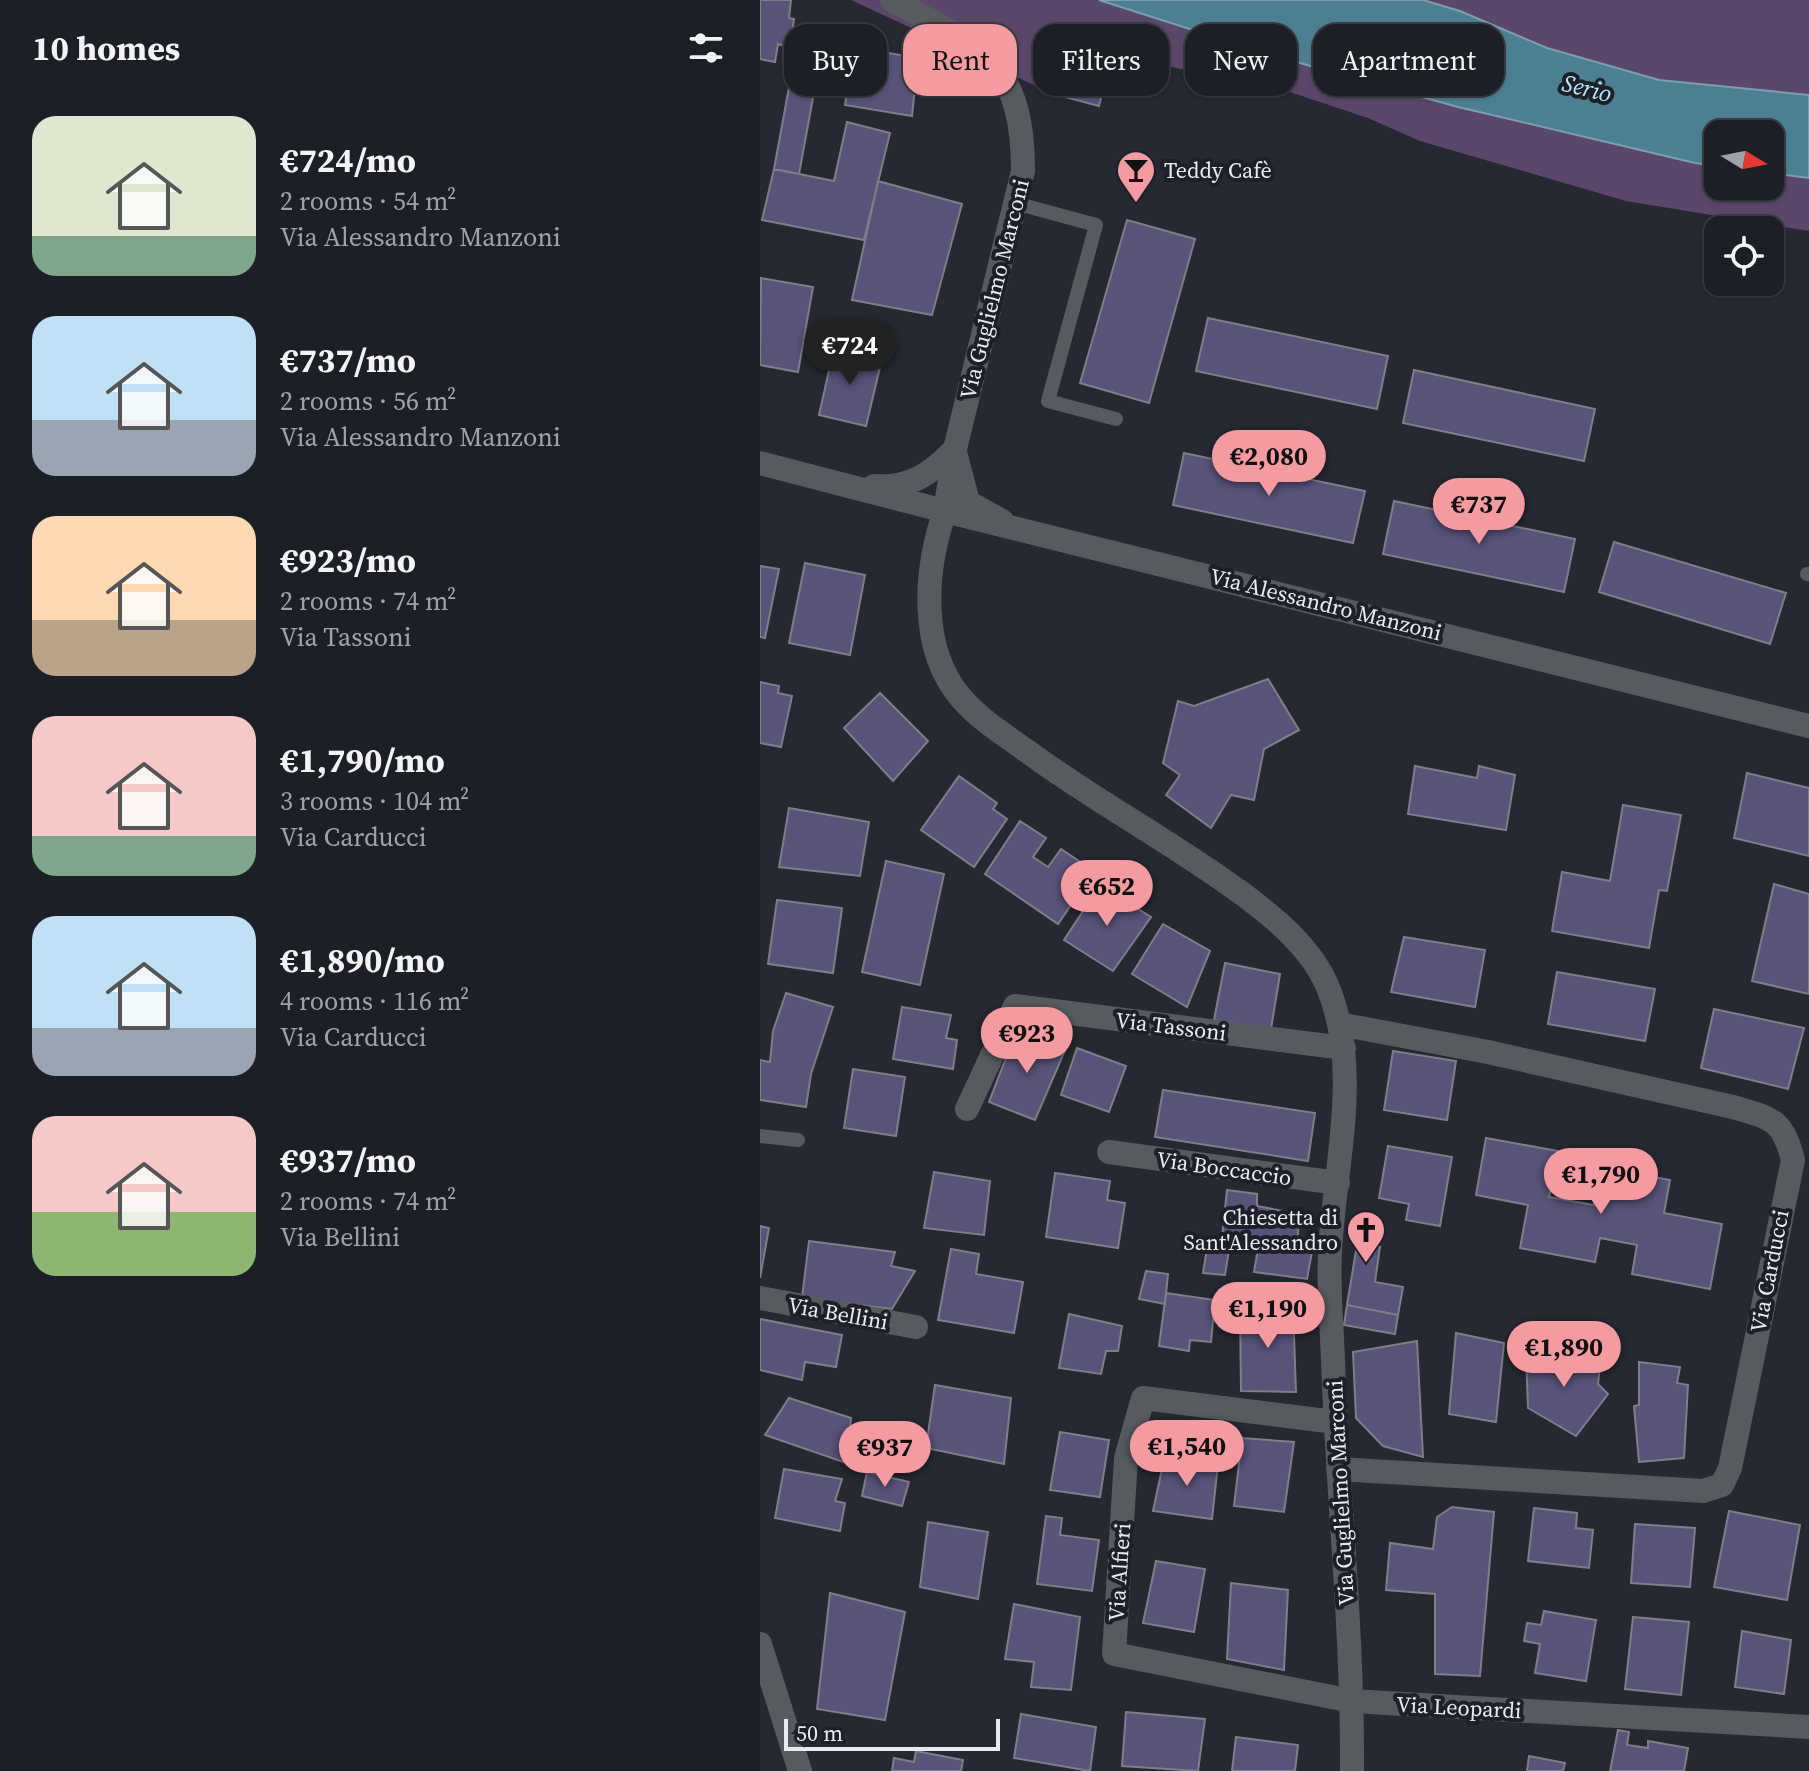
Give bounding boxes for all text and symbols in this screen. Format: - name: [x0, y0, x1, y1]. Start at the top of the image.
- chip: Buy: [784, 24, 887, 96]
- chip: Rent: [903, 24, 1017, 96]
- chip: Filters: [1033, 24, 1169, 96]
- chip: New: [1185, 24, 1297, 96]
- chip: Apartment: [1313, 24, 1504, 96]
- text: 10 homes: [32, 25, 180, 71]
- icon: filters: [684, 26, 728, 70]
- water label: Serio: [1559, 66, 1615, 110]
- north arrow: [1704, 120, 1784, 200]
- map controls: [1704, 120, 1784, 296]
- text: €724/mo: [280, 137, 416, 183]
- icon: home: [96, 148, 192, 244]
- bar icon: Teddy Cafè: [1115, 149, 1157, 204]
- place label: Teddy Cafè: [1164, 155, 1272, 185]
- street label: Via Guglielmo Marconi: [952, 176, 1036, 402]
- text: 2 rooms · 54 m²: [280, 183, 456, 219]
- button: locate: [1704, 216, 1784, 296]
- text: Via Alessandro Manzoni: [280, 219, 561, 255]
- pin: €724: [803, 319, 897, 387]
- text: €724: [822, 327, 878, 363]
- text: €737/mo: [280, 337, 416, 383]
- icon: home: [96, 348, 192, 444]
- text: 2 rooms · 56 m²: [280, 383, 456, 419]
- text: Via Alessandro Manzoni: [280, 419, 561, 455]
- pin: €2,080: [1204, 430, 1334, 498]
- text: €2,080: [1230, 438, 1308, 474]
- pin: €737: [1432, 478, 1526, 546]
- text: €737: [1451, 486, 1507, 522]
- text: €923/mo: [280, 537, 416, 583]
- icon: home: [96, 548, 192, 644]
- street label: Via Alessandro Manzoni: [1207, 561, 1445, 647]
- text: 2 rooms · 74 m²: [280, 583, 456, 619]
- text: Via Tassoni: [280, 619, 411, 655]
- text: €1,790/mo: [280, 737, 445, 783]
- icon: home: [96, 748, 192, 844]
- text: 3 rooms · 104 m²: [280, 783, 469, 819]
- text: Via Carducci: [280, 819, 427, 855]
- pin: €652: [1060, 860, 1154, 928]
- text: €652: [1079, 868, 1135, 904]
- text: €1,890/mo: [280, 937, 445, 983]
- icon: home: [96, 948, 192, 1044]
- text: 4 rooms · 116 m²: [280, 983, 469, 1019]
- street label: Via Tassoni: [1114, 1004, 1228, 1048]
- pin: €923: [980, 1007, 1074, 1075]
- text: €923: [999, 1015, 1055, 1051]
- text: Via Carducci: [280, 1019, 427, 1055]
- text: €937/mo: [280, 1137, 416, 1183]
- street label: Via Boccaccio: [1155, 1144, 1293, 1192]
- icon: home: [96, 1148, 192, 1244]
- pin: €1,790: [1536, 1148, 1666, 1216]
- text: €1,790: [1562, 1156, 1640, 1192]
- text: 2 rooms · 74 m²: [280, 1183, 456, 1219]
- place label: Chiesetta di Sant'Alessandro: [1183, 1202, 1338, 1257]
- street label: Via Carducci: [1742, 1207, 1796, 1335]
- church icon: Chiesetta di Sant'Alessandro: [1345, 1209, 1387, 1264]
- text: Via Bellini: [280, 1219, 400, 1255]
- pin: €1,190: [1203, 1282, 1333, 1350]
- street label: Via Bellini: [785, 1289, 891, 1337]
- text: €1,190: [1229, 1290, 1307, 1326]
- pin: €1,890: [1499, 1321, 1629, 1389]
- text: €1,890: [1525, 1329, 1603, 1365]
- street label: Via Guglielmo Marconi: [1319, 1379, 1361, 1607]
- pin: €1,540: [1122, 1420, 1252, 1488]
- pin: €937: [838, 1421, 932, 1489]
- text: €1,540: [1148, 1428, 1226, 1464]
- text: €937: [857, 1429, 913, 1465]
- street label: Via Alfieri: [1101, 1522, 1137, 1622]
- street label: Via Leopardi: [1396, 1689, 1522, 1725]
- scale bar: [784, 1715, 1000, 1751]
- text: 50 m: [796, 1718, 843, 1748]

